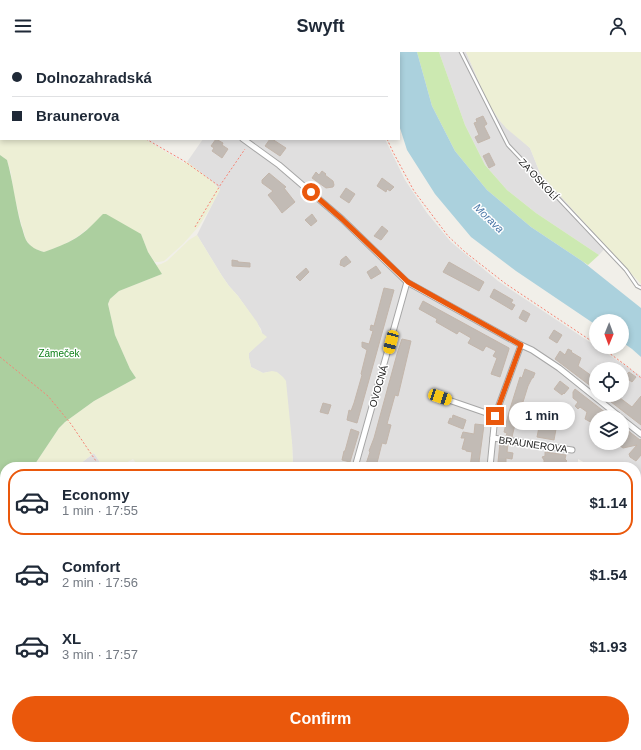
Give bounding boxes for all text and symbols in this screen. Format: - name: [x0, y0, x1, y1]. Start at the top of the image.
- icon: menu: [12, 15, 34, 37]
- icon: person: [607, 15, 629, 37]
- text: Swyft: [296, 16, 345, 36]
- text: Dolnozahradská: [36, 69, 152, 86]
- text: Braunerova: [36, 107, 119, 124]
- street label: ZA OSKOLÍ: [517, 156, 561, 202]
- route start: [302, 183, 320, 201]
- water label: Morava: [472, 201, 506, 235]
- north arrow: [589, 314, 629, 354]
- map controls: [589, 314, 629, 450]
- car: [382, 329, 400, 355]
- park label: Zámeček: [38, 348, 81, 359]
- button: locate: [589, 362, 629, 402]
- street label: OVOCNÁ: [366, 363, 390, 408]
- car: [427, 387, 453, 407]
- callout: 1 min: [509, 402, 575, 430]
- route end: [486, 407, 504, 425]
- text: 1 min: [525, 408, 559, 423]
- button: layers: [589, 410, 629, 450]
- street label: BRAUNEROVA: [498, 434, 568, 455]
- icon: car: [14, 484, 50, 520]
- text: Economy: [62, 486, 130, 503]
- text: $1.14: [589, 494, 627, 511]
- text: 1 min · 17:55: [62, 503, 138, 518]
- icon: car: [14, 556, 50, 592]
- text: Comfort: [62, 558, 120, 575]
- text: $1.54: [589, 566, 627, 583]
- text: 2 min · 17:56: [62, 575, 138, 590]
- icon: car: [14, 628, 50, 664]
- text: XL: [62, 630, 81, 647]
- text: $1.93: [589, 638, 627, 655]
- text: 3 min · 17:57: [62, 647, 138, 662]
- button: Confirm: [12, 696, 629, 742]

